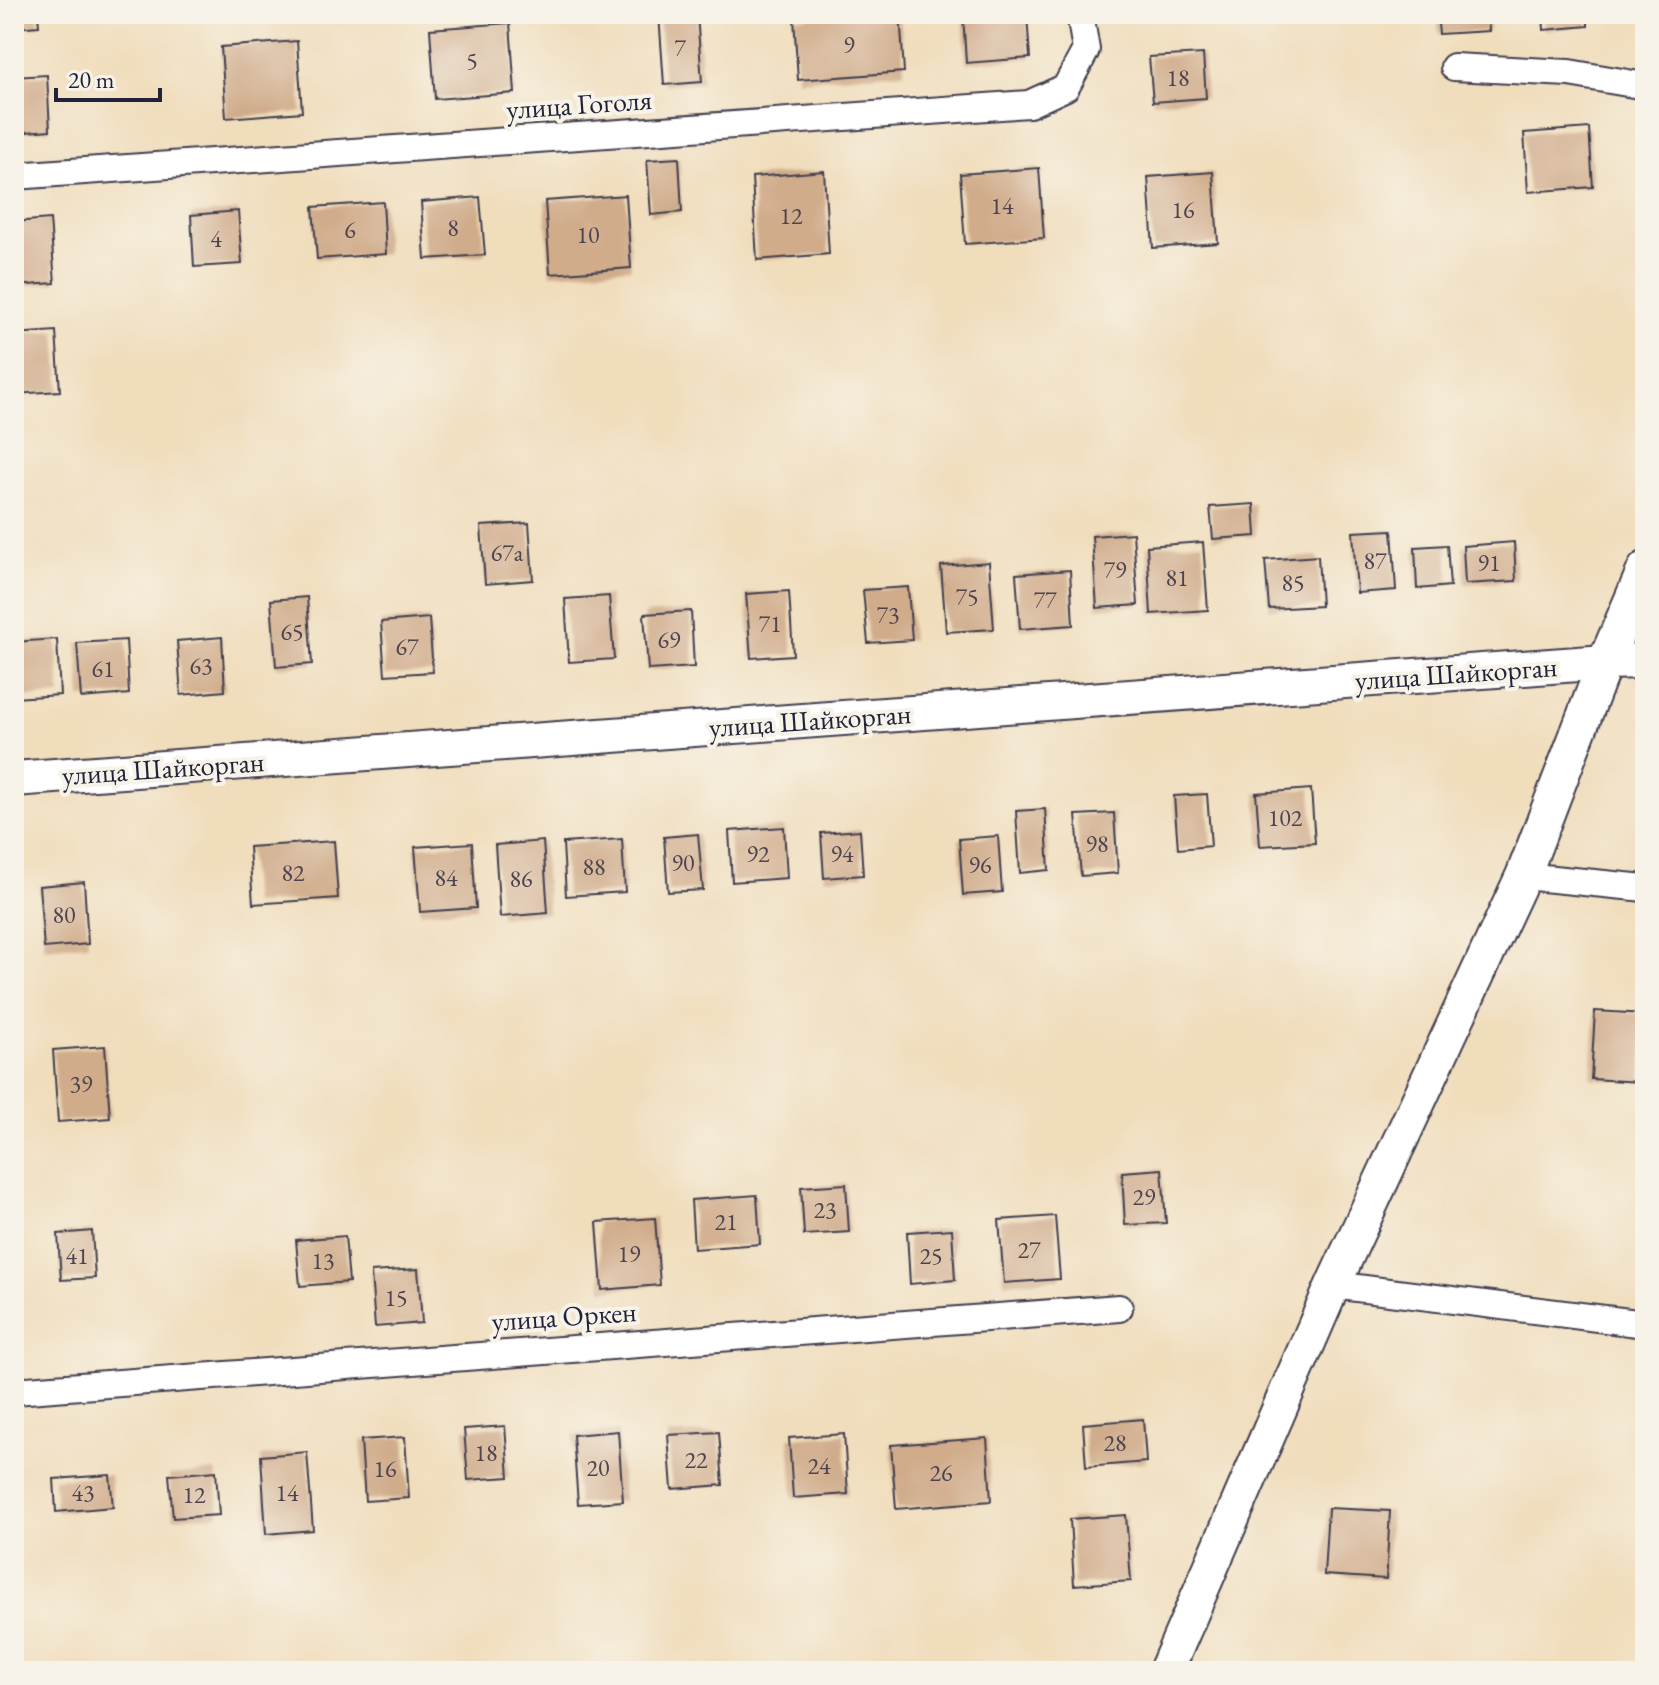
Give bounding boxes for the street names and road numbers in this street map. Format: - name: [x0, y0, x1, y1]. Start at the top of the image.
- street label: улица Гоголя: [505, 81, 653, 127]
- street label: улица Шайкорган: [1354, 648, 1558, 698]
- street label: улица Шайкорган: [708, 695, 912, 745]
- street label: улица Шайкорган: [61, 743, 265, 793]
- street label: улица Оркен: [490, 1293, 638, 1339]

